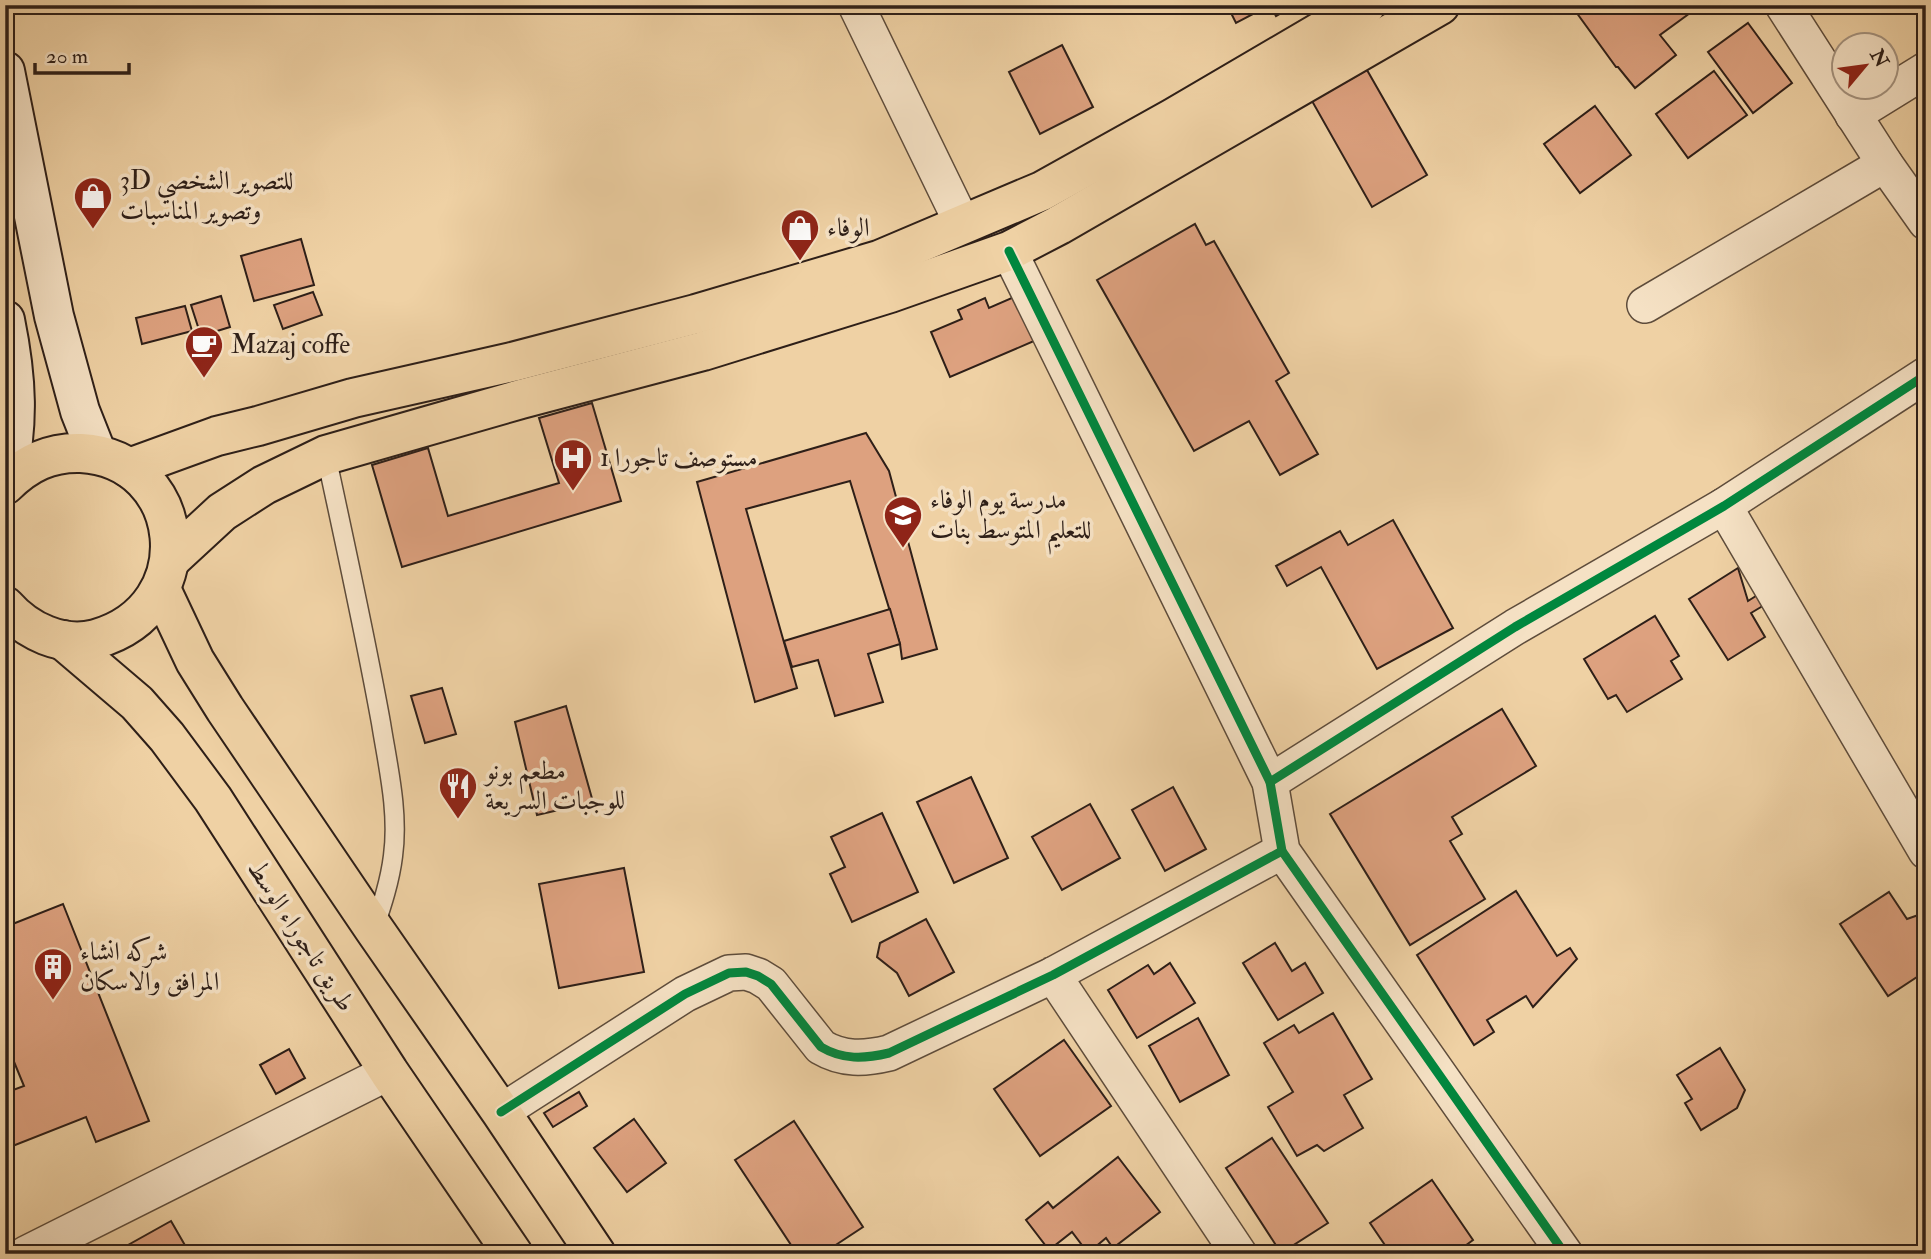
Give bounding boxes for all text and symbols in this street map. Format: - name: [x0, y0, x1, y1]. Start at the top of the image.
- scale bar: [35, 32, 130, 76]
- north arrow: [1829, 32, 1899, 102]
- text: 20 m: [46, 43, 88, 70]
- text: N: [1864, 44, 1894, 72]
- place label: 3D للتصوير الشخصي وتصوير المناسبات: [120, 165, 294, 227]
- shop icon: 3D للتصوير الشخصي وتصوير المناسبات: [72, 175, 114, 230]
- shop icon: الوفاء: [779, 207, 821, 262]
- place label: الوفاء: [827, 212, 870, 244]
- cafe icon: Mazaj coffe: [183, 324, 225, 379]
- place label: Mazaj coffe: [231, 329, 350, 361]
- hospital icon: مستوصف تاجورا 1: [552, 437, 594, 492]
- place label: مستوصف تاجورا 1: [600, 442, 758, 474]
- place label: مدرسة يوم الوفاء للتعليم المتوسط بنات: [930, 484, 1092, 555]
- school or university icon: مدرسة يوم الوفاء للتعليم المتوسط بنات: [882, 494, 924, 549]
- place label: مطعم بونو للوجبات السريعة: [482, 755, 625, 817]
- restaurant icon: مطعم بونو للوجبات السريعة: [437, 765, 479, 820]
- street label: طريق تاجوراء الوسط: [240, 854, 362, 1018]
- place label: شركه انشاء المرافق والاسكان: [80, 935, 219, 998]
- building icon: شركه انشاء المرافق والاسكان: [32, 946, 74, 1001]

